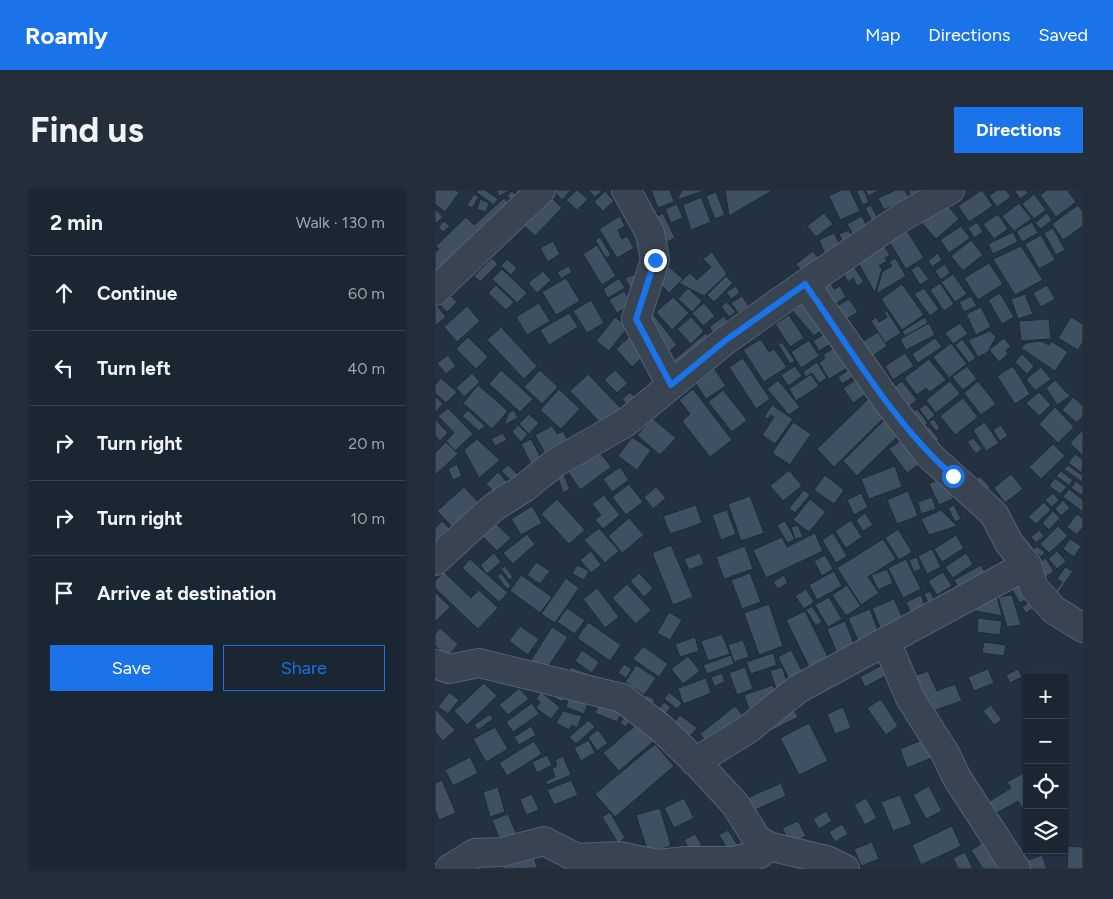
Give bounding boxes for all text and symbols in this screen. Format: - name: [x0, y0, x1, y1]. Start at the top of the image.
- text: Roamly: [25, 21, 108, 50]
- text: Map: [865, 24, 900, 46]
- text: Directions: [928, 24, 1010, 46]
- text: Saved: [1038, 24, 1088, 46]
- button: Directions: [954, 107, 1083, 153]
- text: Find us: [30, 109, 144, 151]
- text: 2 min: [50, 210, 103, 235]
- text: Walk · 130 m: [296, 213, 385, 232]
- route end: [644, 249, 667, 272]
- icon: ahead: [50, 279, 78, 307]
- text: Continue: [97, 282, 177, 305]
- text: 60 m: [348, 284, 385, 303]
- icon: left: [50, 354, 78, 382]
- text: Turn left: [97, 357, 171, 380]
- text: 40 m: [347, 359, 385, 378]
- icon: right: [50, 429, 78, 457]
- text: Turn right: [97, 432, 183, 455]
- text: 20 m: [348, 434, 385, 453]
- route start: [942, 465, 965, 488]
- icon: right: [50, 504, 78, 532]
- text: Turn right: [97, 507, 183, 530]
- text: 10 m: [351, 509, 385, 528]
- icon: arrive: [50, 579, 78, 607]
- text: Arrive at destination: [97, 582, 276, 605]
- button: Save: [50, 645, 213, 691]
- button: Share: [223, 645, 385, 691]
- map controls: [1023, 674, 1068, 854]
- button: +: [1023, 674, 1068, 719]
- button: −: [1023, 719, 1068, 764]
- button: locate: [1023, 764, 1068, 809]
- button: layers: [1023, 809, 1068, 854]

